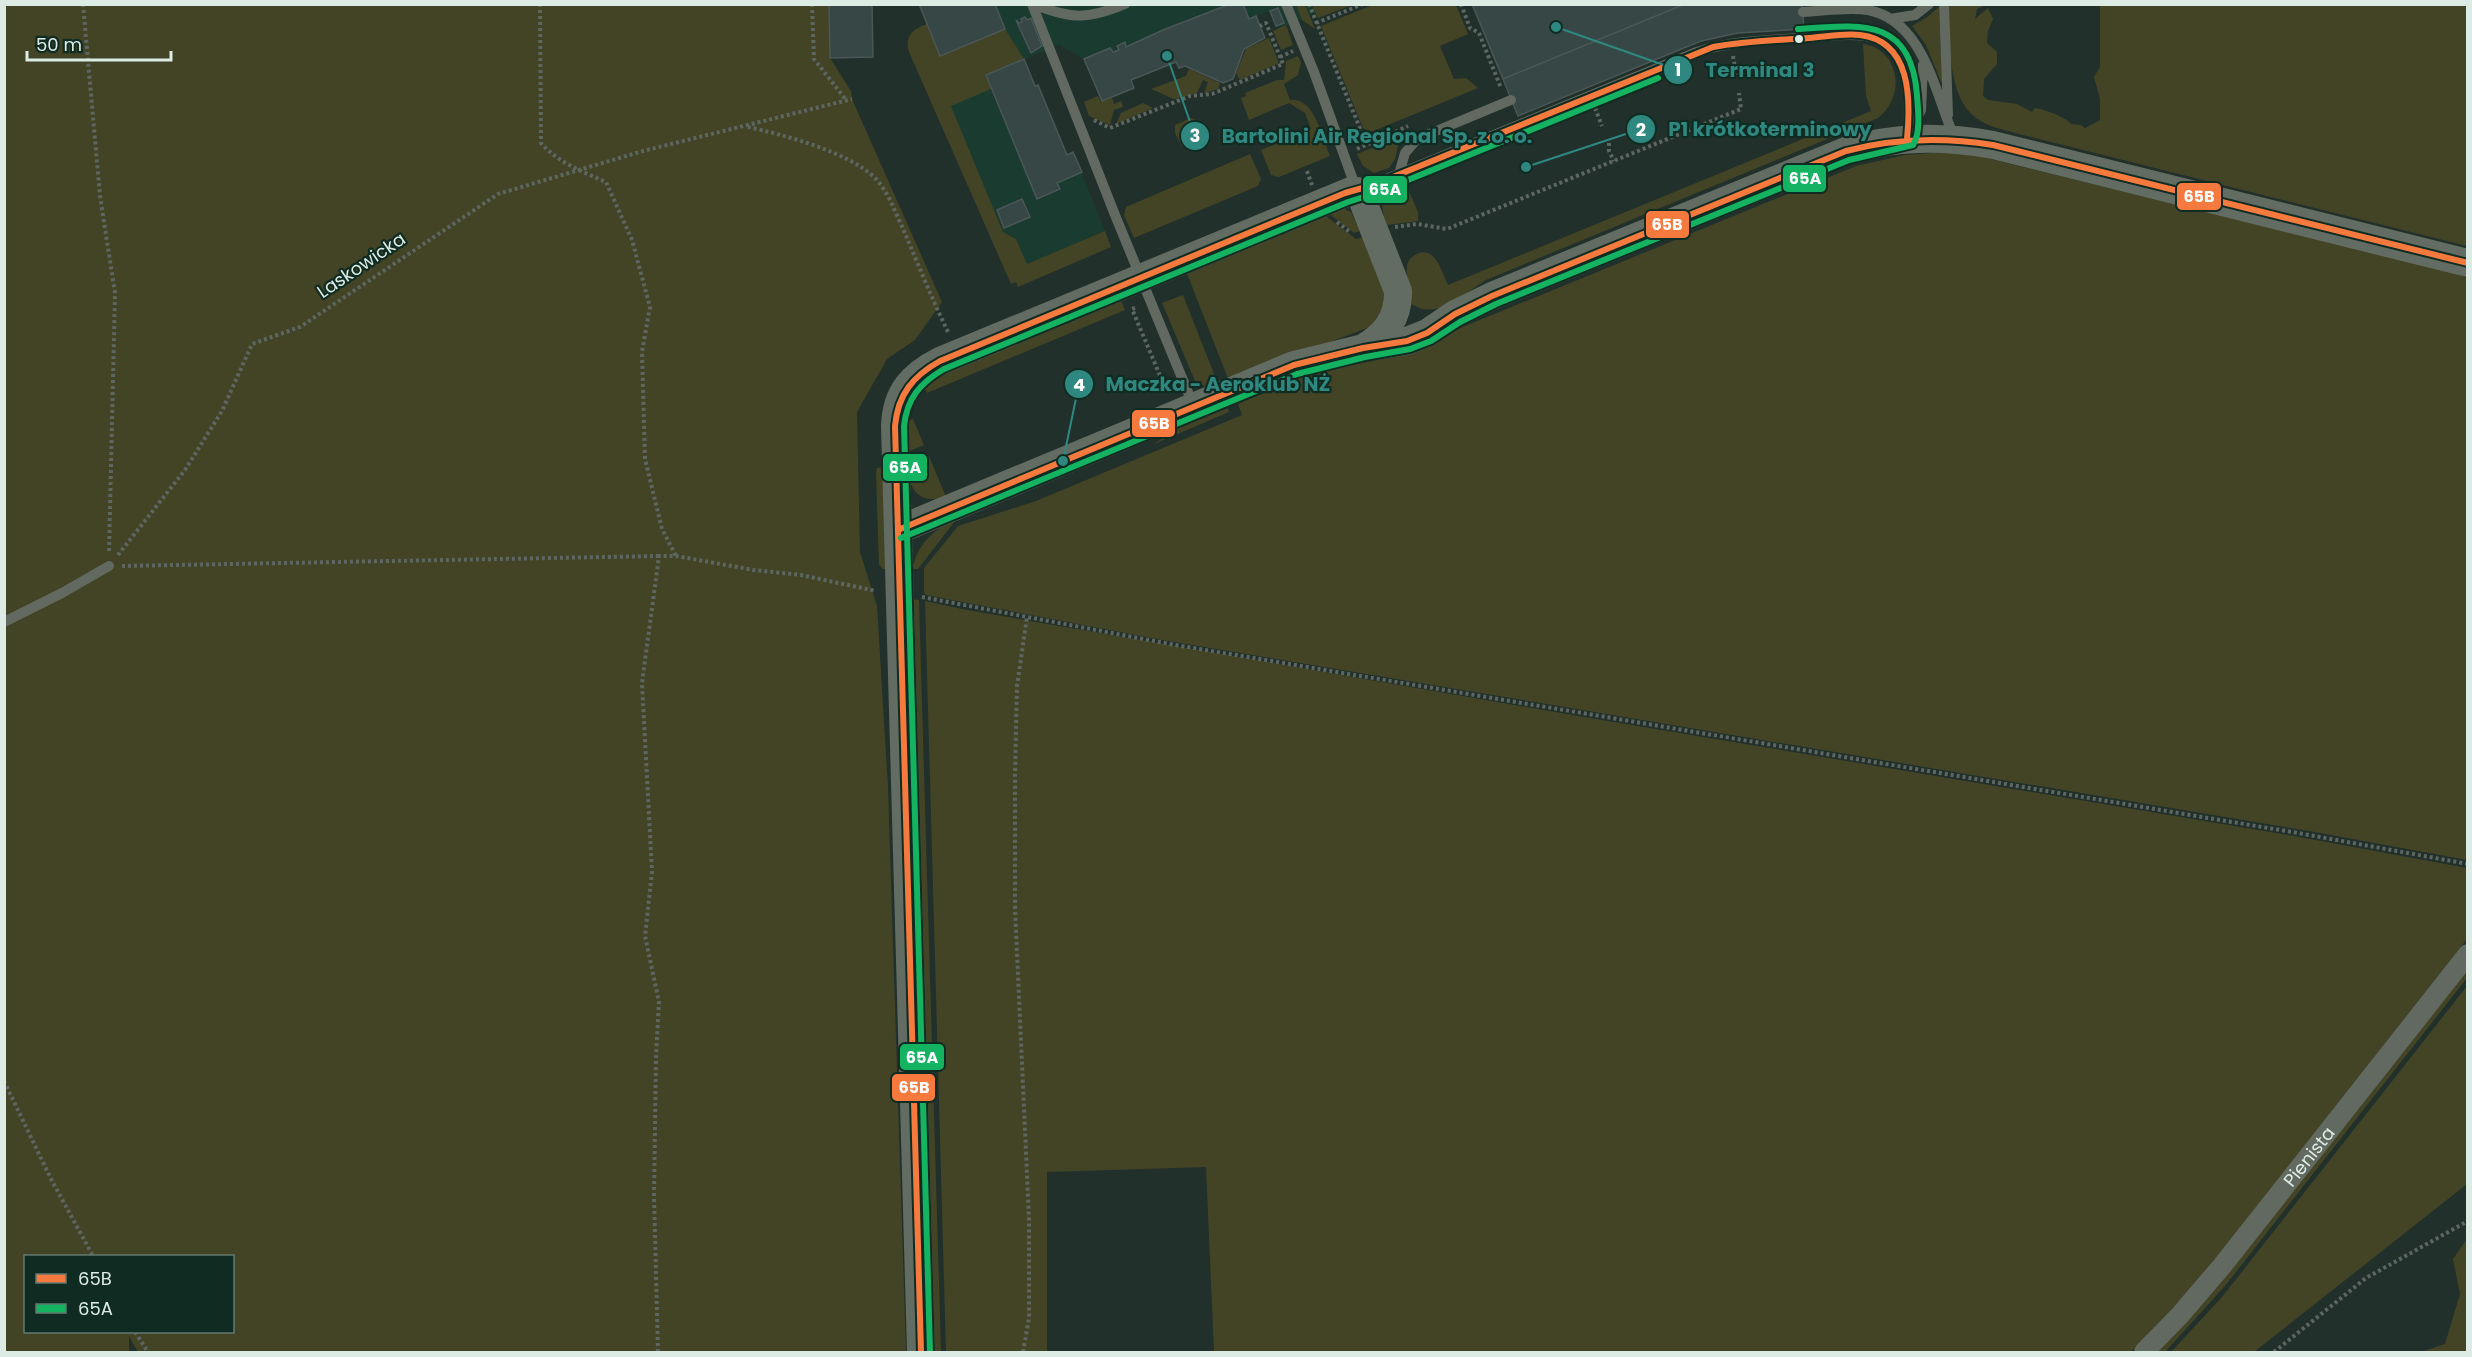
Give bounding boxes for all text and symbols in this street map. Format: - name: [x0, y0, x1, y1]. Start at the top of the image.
- scale bar: [27, 24, 171, 62]
- text: 50 m: [36, 32, 82, 57]
- unlabelled marker: [1793, 33, 1805, 45]
- callout: Terminal 3: [1663, 51, 1827, 89]
- text: Terminal 3: [1705, 56, 1815, 84]
- text: 1: [1675, 57, 1681, 82]
- callout: P1 krótkoterminowy: [1626, 110, 1884, 148]
- text: P1 krótkoterminowy: [1668, 115, 1872, 143]
- callout: Bartolini Air Regional Sp. z o. o.: [1180, 117, 1545, 155]
- text: 2: [1636, 117, 1646, 142]
- text: Bartolini Air Regional Sp. z o. o.: [1222, 122, 1532, 150]
- text: 3: [1190, 123, 1200, 148]
- line badge: 65A: [1782, 164, 1827, 193]
- text: 65A: [1789, 167, 1821, 190]
- line badge: 65A: [1362, 175, 1408, 204]
- text: 65A: [1369, 178, 1401, 201]
- line badge: 65B: [2176, 182, 2222, 211]
- text: 65B: [2183, 185, 2215, 208]
- line badge: 65B: [1645, 210, 1690, 239]
- text: 65B: [1651, 213, 1683, 236]
- street label: Laskowicka: [312, 226, 410, 304]
- callout: Maczka - Aeroklub NŻ: [1064, 365, 1342, 403]
- text: Maczka - Aeroklub NŻ: [1106, 370, 1330, 398]
- text: 4: [1073, 372, 1085, 397]
- line badge: 65B: [1131, 409, 1176, 438]
- text: 65B: [1138, 412, 1170, 435]
- line badge: 65A: [882, 453, 928, 482]
- text: 65A: [889, 456, 921, 479]
- line badge: 65A: [899, 1043, 945, 1071]
- text: 65A: [906, 1046, 938, 1069]
- line badge: 65B: [891, 1073, 936, 1102]
- text: 65B: [898, 1076, 930, 1099]
- street label: Pienista: [2277, 1121, 2340, 1191]
- legend: [24, 1255, 234, 1333]
- text: 65B: [78, 1266, 112, 1291]
- text: 65A: [78, 1296, 113, 1321]

